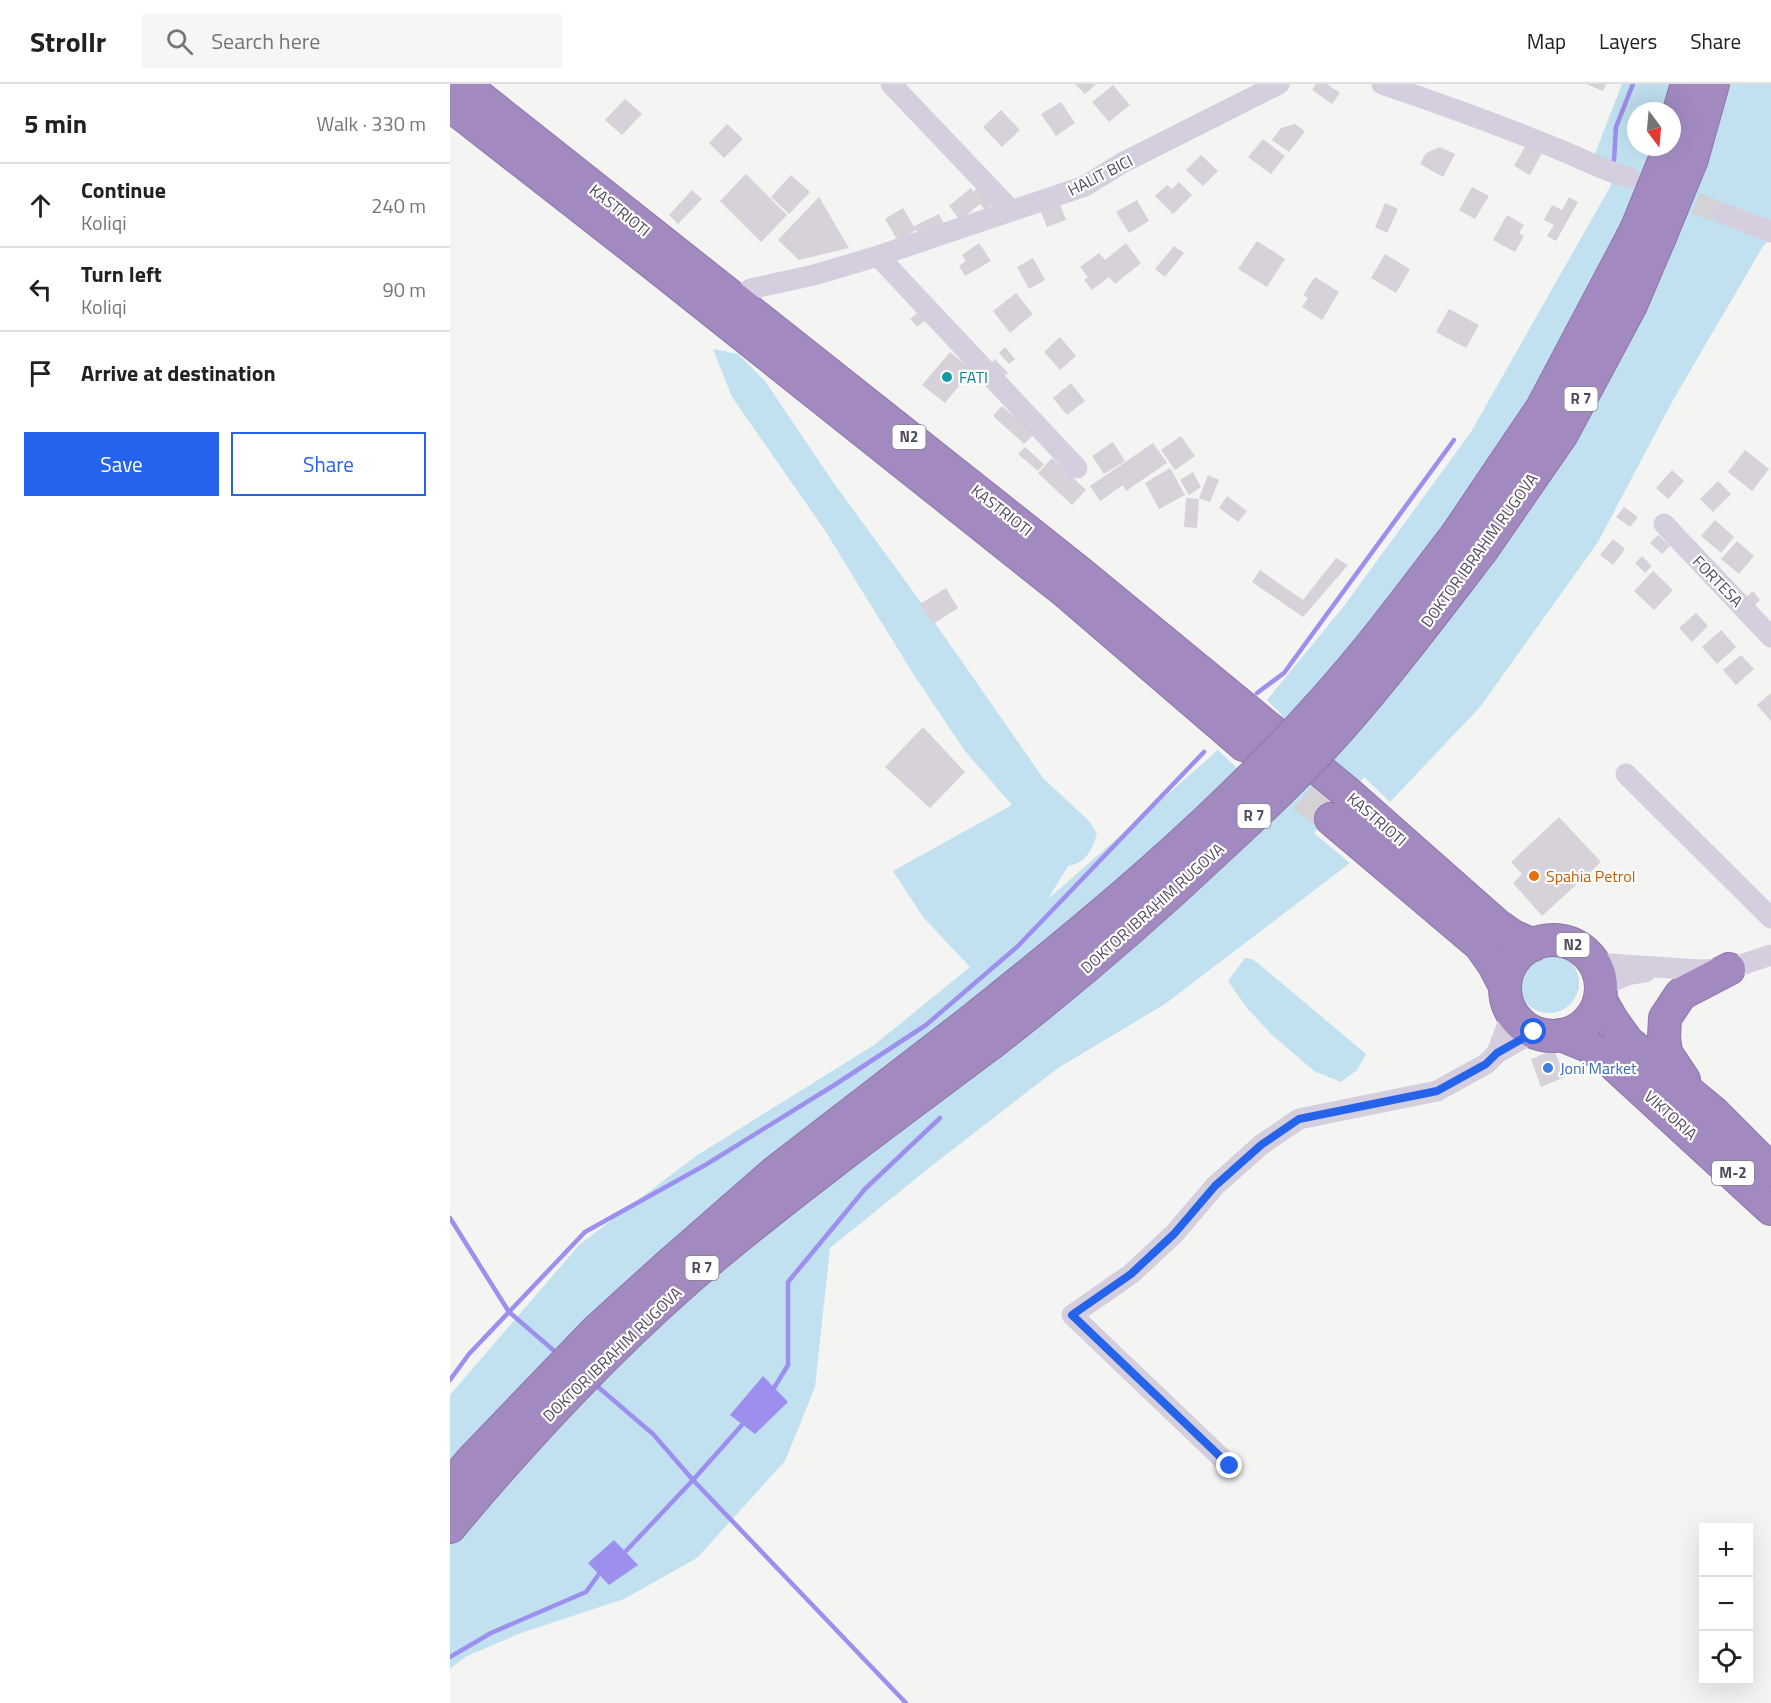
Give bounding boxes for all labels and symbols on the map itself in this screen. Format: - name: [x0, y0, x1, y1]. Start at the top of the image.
- north arrow: [1627, 102, 1681, 156]
- street label: HALIT BICI: [1063, 148, 1137, 202]
- street label: KASTRIOTI: [584, 178, 656, 242]
- place label: FATI: [959, 365, 988, 389]
- marker: FATI: [940, 370, 954, 384]
- road number: R 7: [1564, 387, 1598, 411]
- road number: N2: [892, 425, 926, 449]
- street label: DOKTOR IBRAHIM RUGOVA: [1415, 468, 1544, 632]
- street label: KASTRIOTI: [966, 478, 1038, 542]
- street label: FORTESA: [1687, 550, 1749, 613]
- street label: KASTRIOTI: [1342, 786, 1412, 852]
- road number: R 7: [1238, 804, 1270, 828]
- street label: DOKTOR IBRAHIM RUGOVA: [1075, 837, 1229, 979]
- place label: Spahia Petrol: [1546, 864, 1635, 888]
- marker: Spahia Petrol: [1527, 869, 1541, 883]
- road number: N2: [1556, 933, 1590, 957]
- route start: [1520, 1018, 1546, 1044]
- place label: Joni Market: [1560, 1056, 1637, 1080]
- marker: Joni Market: [1541, 1061, 1555, 1075]
- street label: VIKTORIA: [1639, 1085, 1703, 1146]
- road number: M-2: [1712, 1161, 1754, 1185]
- road number: R 7: [686, 1256, 718, 1280]
- street label: DOKTOR IBRAHIM RUGOVA: [537, 1281, 687, 1427]
- route end: [1216, 1452, 1242, 1478]

